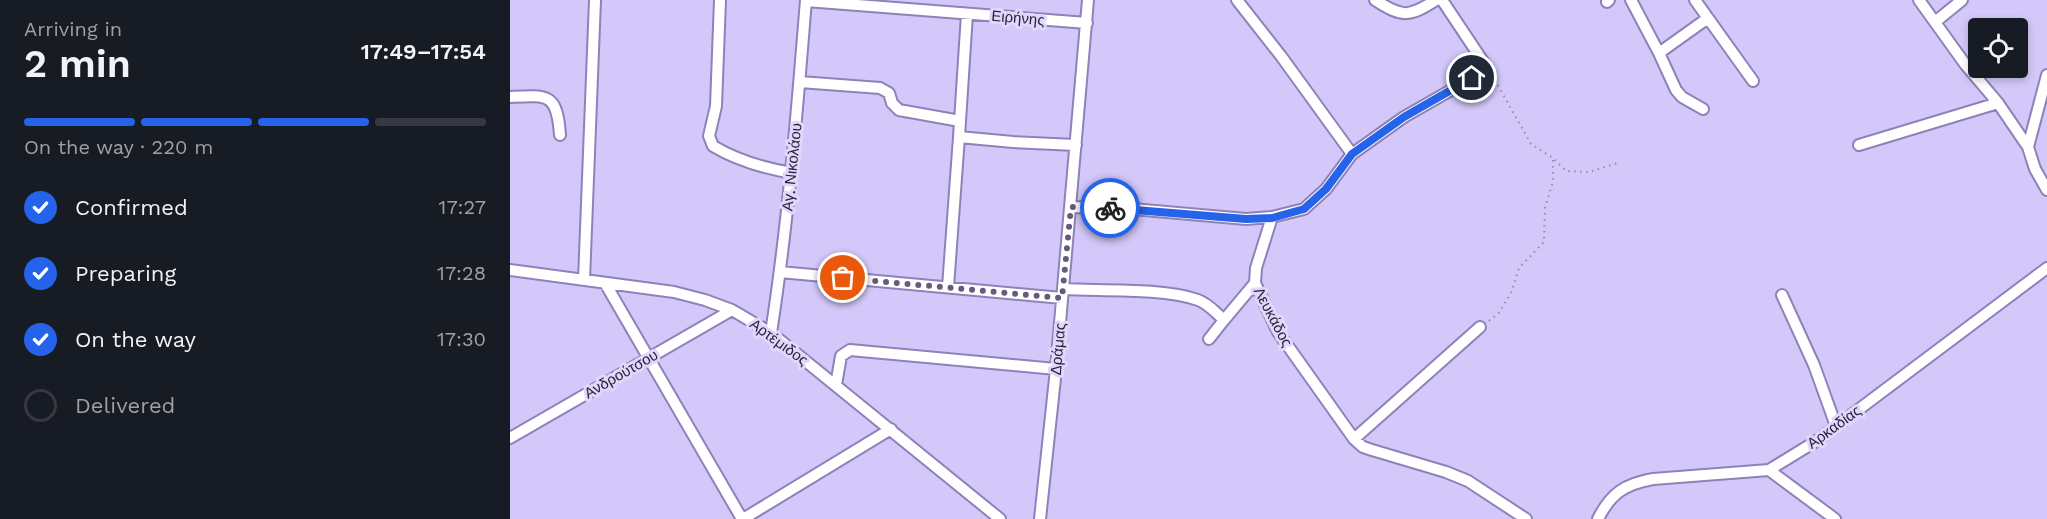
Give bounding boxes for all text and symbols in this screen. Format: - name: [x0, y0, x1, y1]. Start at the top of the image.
- street label: Ειρήνης: [991, 7, 1045, 29]
- text: Arriving in: [24, 17, 122, 41]
- map controls: [1968, 18, 2028, 78]
- button: locate: [1968, 18, 2028, 78]
- text: 17:49–17:54: [361, 39, 486, 64]
- text: 2 min: [24, 41, 131, 86]
- pin: [1446, 52, 1497, 103]
- icon: home: [1455, 61, 1488, 94]
- street label: Αγ. Νικολάου: [778, 122, 806, 212]
- text: On the way · 220 m: [24, 135, 213, 159]
- courier: [1080, 178, 1140, 238]
- icon: check: [24, 191, 57, 224]
- icon: bike: [1094, 192, 1127, 225]
- text: Confirmed: [75, 195, 188, 220]
- text: 17:27: [439, 195, 486, 219]
- pin: [817, 252, 868, 303]
- icon: check: [24, 257, 57, 290]
- text: Preparing: [75, 261, 176, 286]
- text: 17:28: [437, 261, 486, 285]
- icon: bag: [826, 261, 859, 294]
- street label: Λευκάδος: [1250, 284, 1296, 350]
- street label: Αρτέμιδος: [746, 315, 812, 369]
- street label: Δράμας: [1047, 322, 1069, 376]
- icon: check: [24, 323, 57, 356]
- text: On the way: [75, 327, 196, 352]
- text: 17:30: [437, 327, 486, 351]
- street label: Ανδρούτσου: [581, 346, 661, 402]
- text: Delivered: [75, 393, 175, 418]
- street label: Αρκαδίας: [1804, 401, 1864, 453]

